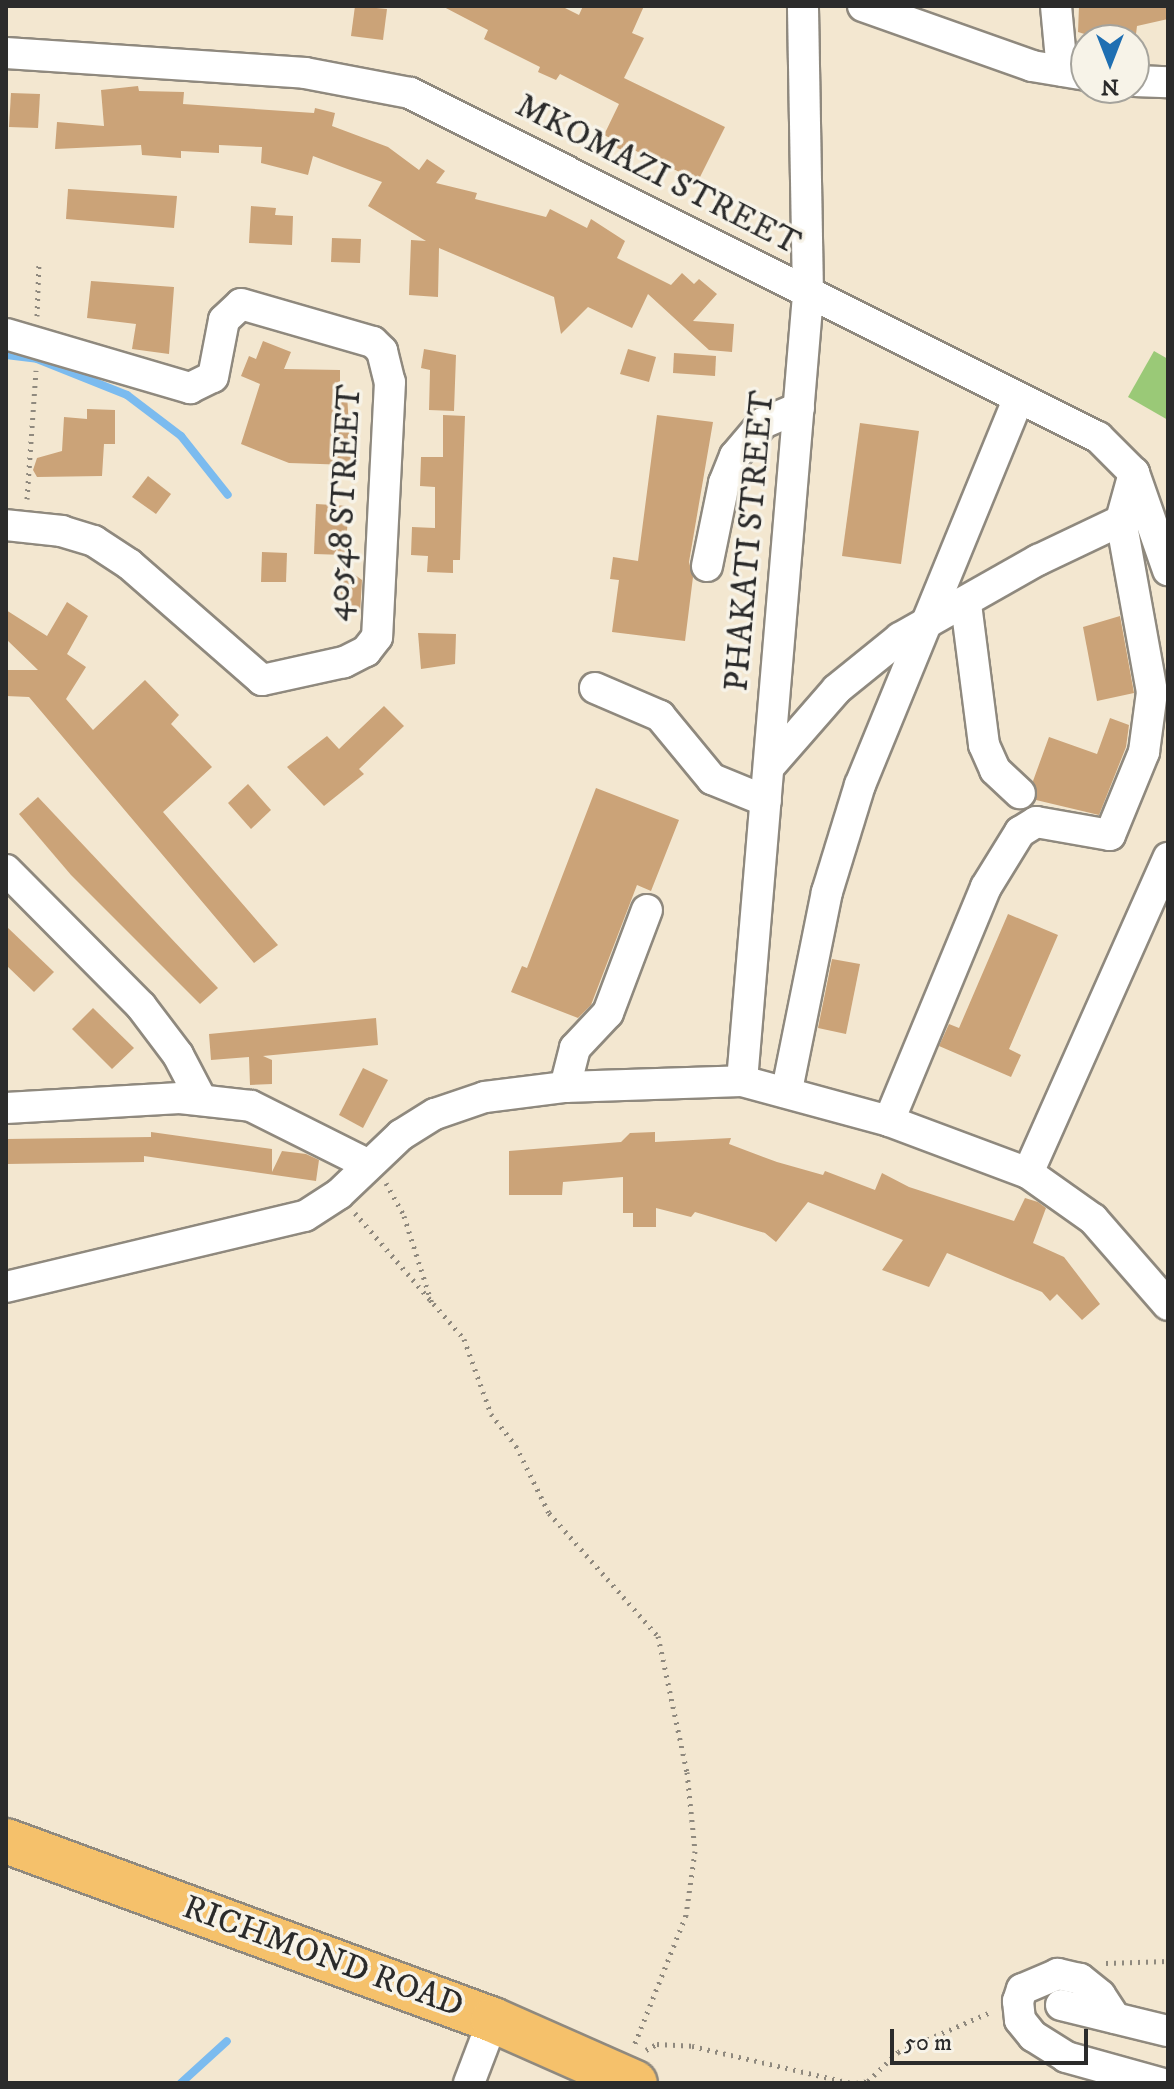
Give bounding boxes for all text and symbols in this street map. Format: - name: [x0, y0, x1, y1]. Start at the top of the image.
- north arrow: [1070, 24, 1150, 104]
- text: N: [1101, 73, 1119, 100]
- street label: MKOMAZI STREET: [509, 86, 807, 264]
- street label: 40548 STREET: [317, 384, 371, 622]
- street label: PHAKATI STREET: [717, 389, 783, 693]
- street label: RICHMOND ROAD: [177, 1887, 469, 2027]
- scale bar: [894, 2013, 1092, 2063]
- text: 50 m: [904, 2028, 952, 2058]

